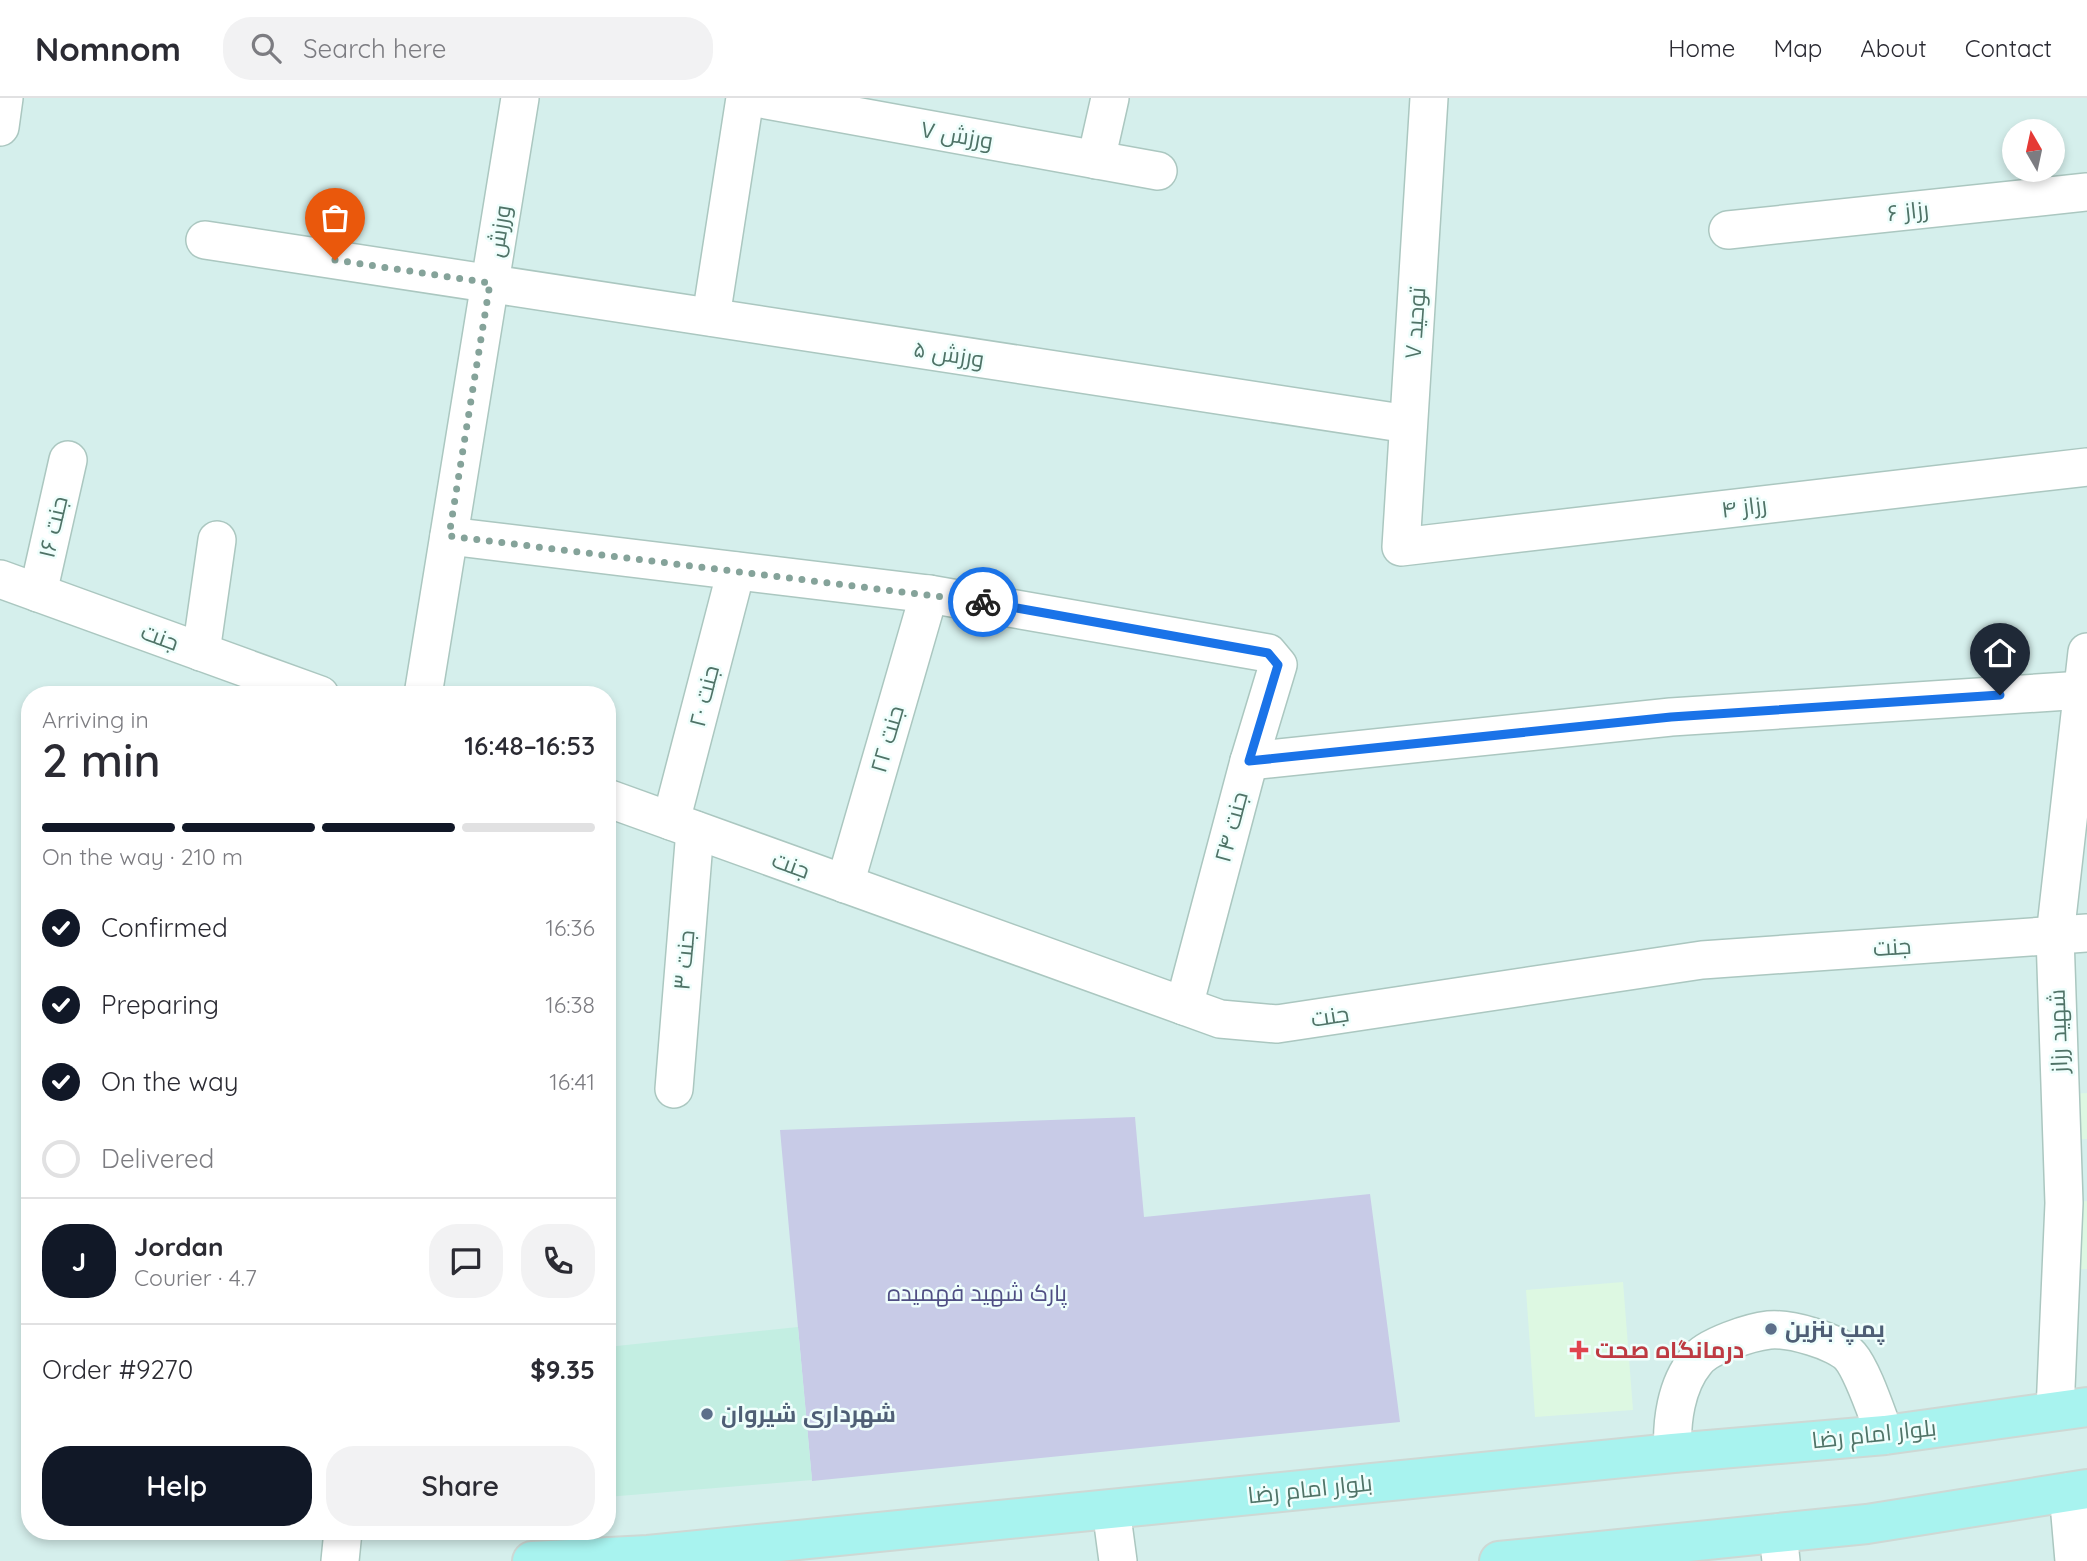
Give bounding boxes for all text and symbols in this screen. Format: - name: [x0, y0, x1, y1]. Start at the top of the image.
- search box: [223, 17, 713, 80]
- text: Nomnom: [35, 28, 181, 69]
- icon: search: [247, 29, 285, 67]
- text: Search here: [303, 32, 447, 65]
- text: Home: [1668, 33, 1735, 63]
- text: Map: [1773, 33, 1822, 63]
- text: About: [1860, 33, 1927, 63]
- text: Contact: [1965, 33, 2052, 63]
- street label: ورزش ۷: [919, 114, 996, 155]
- north arrow: [2002, 119, 2065, 182]
- map controls: [2002, 119, 2065, 182]
- pin: [305, 188, 365, 260]
- street label: رزاز ۶: [1886, 194, 1930, 227]
- icon: bag: [316, 199, 354, 237]
- street label: ورزش: [480, 203, 517, 259]
- street label: توحید ۷: [1398, 286, 1431, 360]
- street label: ورزش ۵: [912, 334, 987, 373]
- street label: رزاز ۴: [1719, 489, 1768, 524]
- street label: جنت ۱۶: [31, 493, 74, 561]
- courier: [948, 567, 1018, 637]
- icon: bike: [964, 583, 1002, 621]
- street label: جنت: [137, 616, 183, 657]
- pin: [1970, 623, 2030, 695]
- icon: home: [1981, 634, 2019, 672]
- street label: جنت ۲۰: [682, 662, 725, 730]
- street label: جنت ۲۲: [863, 702, 910, 776]
- text: Arriving in: [42, 705, 149, 734]
- text: 16:48–16:53: [464, 729, 595, 762]
- text: 2 min: [42, 731, 161, 789]
- street label: جنت ۲۴: [1207, 788, 1254, 865]
- text: On the way · 210 m: [42, 842, 243, 871]
- street label: جنت: [768, 844, 814, 885]
- icon: check: [42, 909, 80, 947]
- text: Confirmed: [101, 911, 228, 944]
- text: 16:36: [545, 913, 595, 942]
- street label: جنت ۳: [666, 929, 701, 991]
- street label: جنت: [1872, 931, 1912, 962]
- icon: check: [42, 986, 80, 1024]
- text: Preparing: [101, 988, 219, 1021]
- street label: شهید رزاز: [2042, 989, 2074, 1075]
- text: 16:38: [545, 990, 595, 1019]
- street label: جنت: [1309, 998, 1351, 1033]
- icon: check: [42, 1063, 80, 1101]
- text: On the way: [101, 1065, 239, 1098]
- text: 16:41: [549, 1067, 595, 1096]
- text: Delivered: [101, 1142, 214, 1175]
- button: chat: [429, 1224, 503, 1298]
- button: phone: [521, 1224, 595, 1298]
- text: Jordan: [134, 1230, 223, 1263]
- text: J: [72, 1245, 86, 1278]
- text: Courier · 4.7: [134, 1263, 257, 1292]
- park label: پارک شهید فهمیده: [887, 1278, 1067, 1308]
- place label: پمپ بنزین: [1785, 1314, 1885, 1345]
- marker: پمپ بنزین: [1763, 1321, 1779, 1337]
- place label: درمانگاه صحت: [1595, 1335, 1744, 1364]
- marker: درمانگاه صحت: [1569, 1340, 1589, 1360]
- text: Order #9270: [42, 1353, 193, 1386]
- text: $9.35: [530, 1353, 595, 1386]
- place label: شهرداری شیروان: [721, 1399, 896, 1428]
- marker: شهرداری شیروان: [699, 1406, 715, 1422]
- street label: بلوار امام رضا: [1810, 1413, 1938, 1456]
- button: Help: [42, 1446, 312, 1526]
- button: Share: [326, 1446, 595, 1526]
- street label: بلوار امام رضا: [1246, 1468, 1374, 1511]

